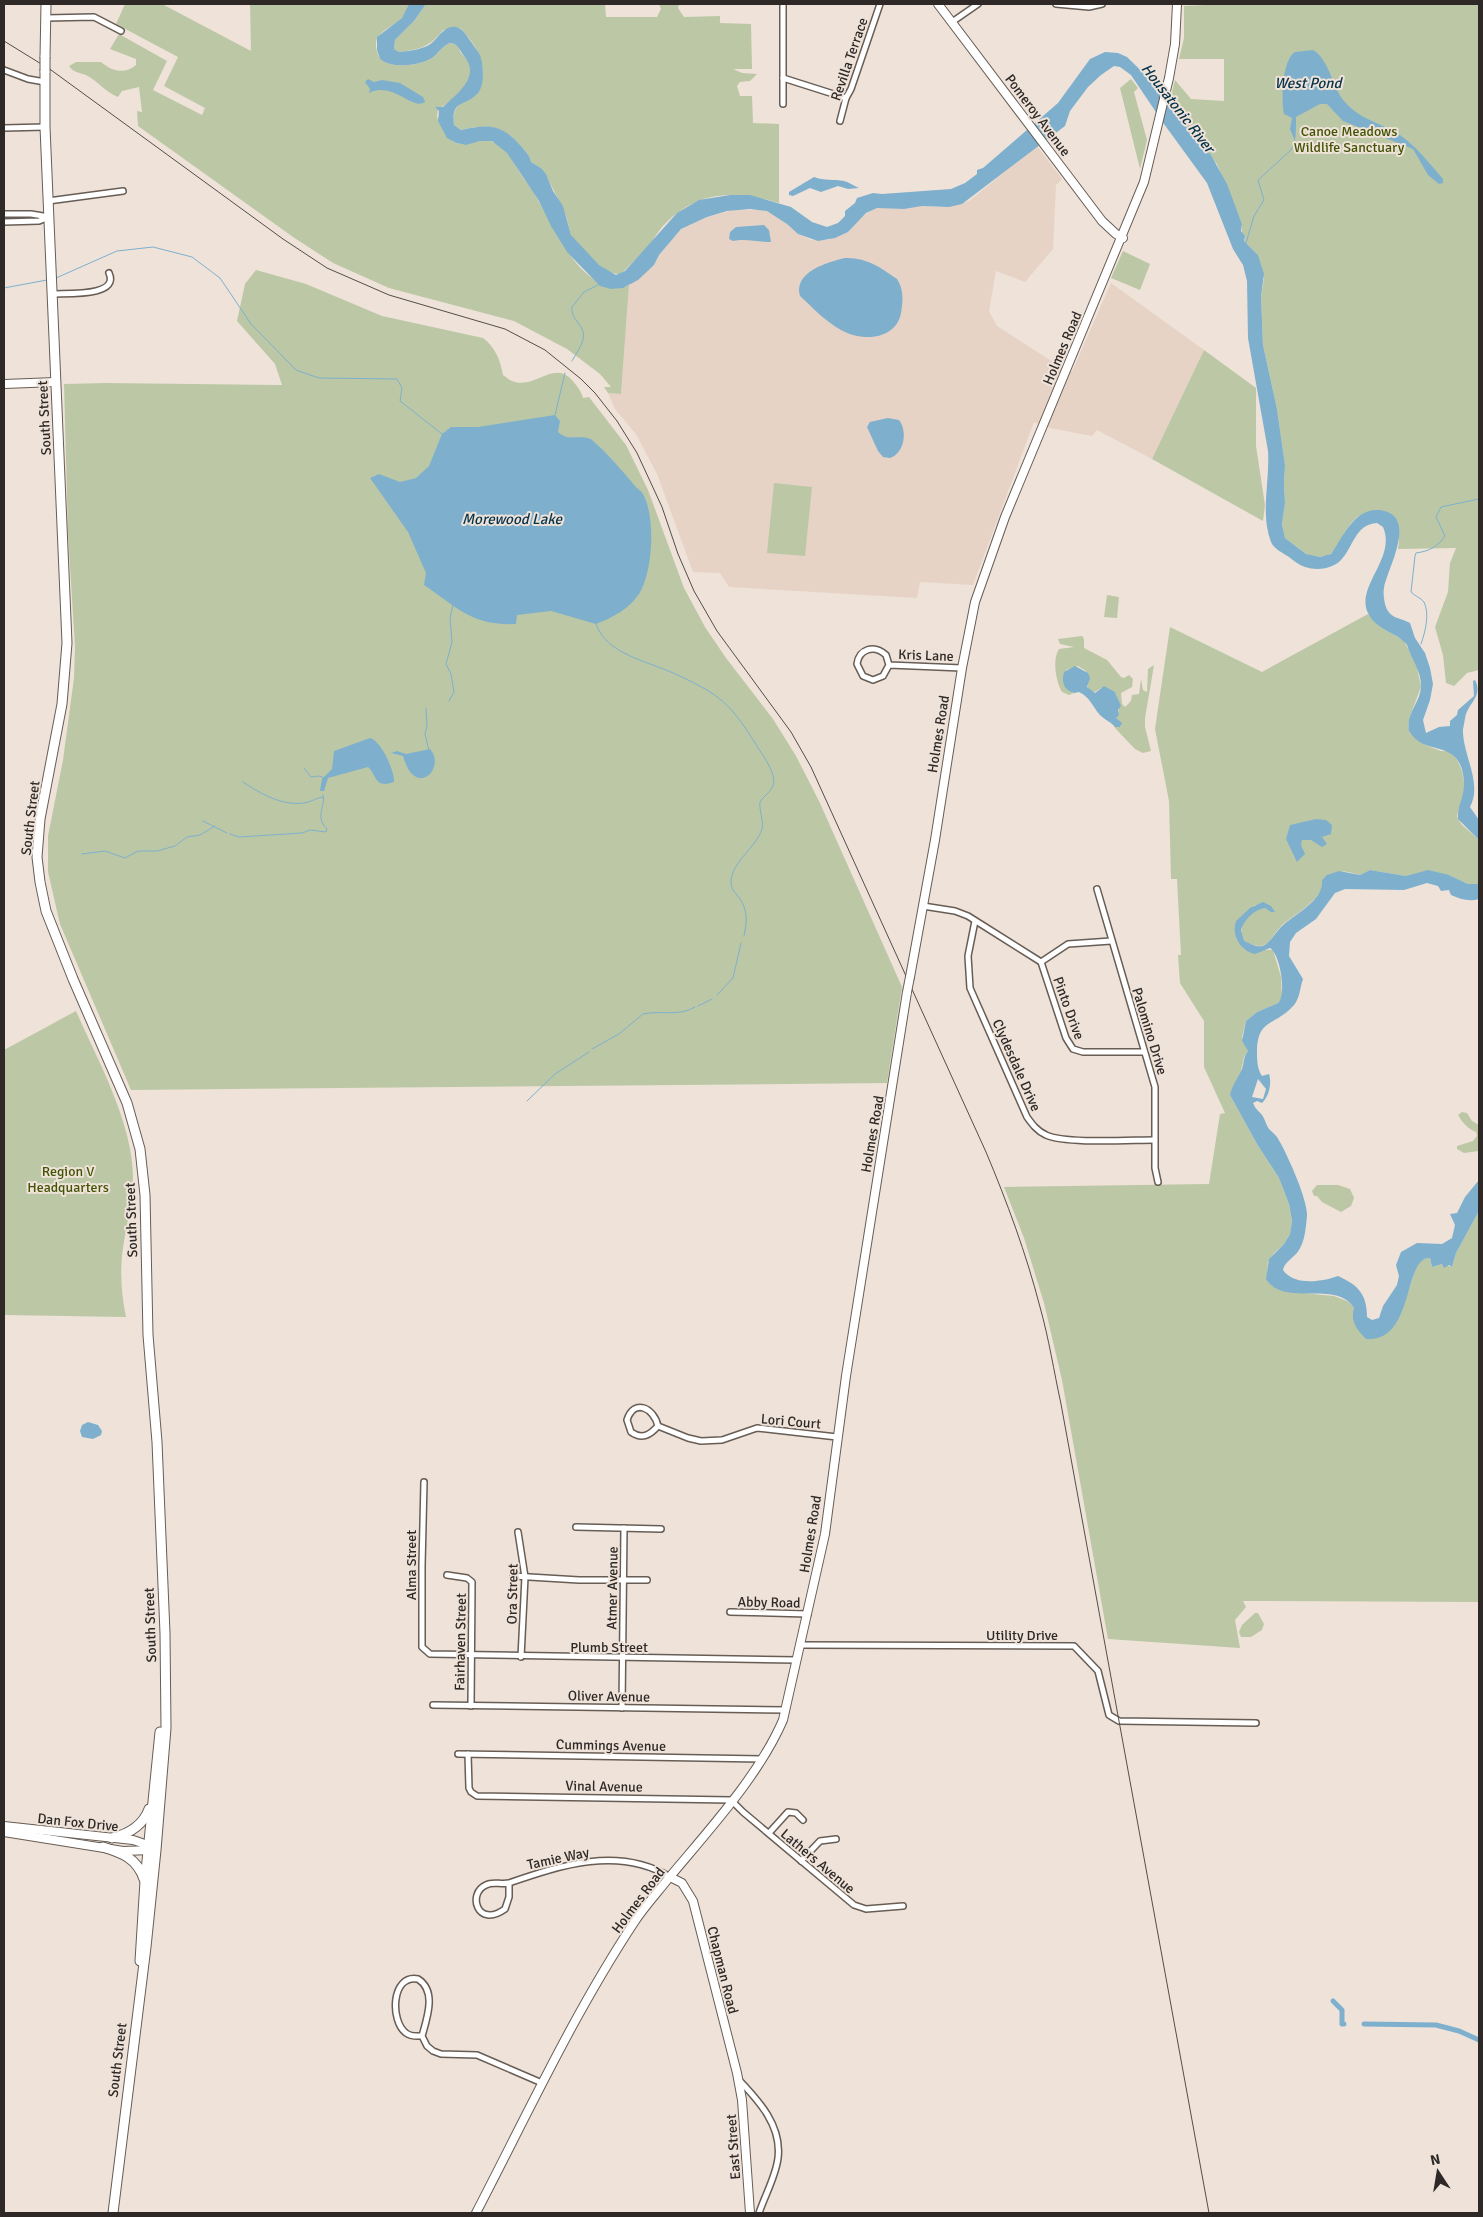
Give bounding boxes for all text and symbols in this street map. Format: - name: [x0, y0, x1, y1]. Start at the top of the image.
- street label: Revilla Terrace: [827, 15, 872, 103]
- water label: Housatonic River: [1138, 60, 1220, 158]
- street label: Pomeroy Avenue: [1001, 71, 1074, 160]
- water label: West Pond: [1275, 74, 1343, 92]
- park label: Canoe Meadows Wildlife Sanctuary: [1294, 123, 1405, 156]
- street label: Holmes Road: [1039, 309, 1086, 387]
- street label: South Street: [34, 380, 55, 456]
- water label: Morewood Lake: [462, 510, 563, 528]
- street label: Kris Lane: [898, 646, 954, 665]
- street label: Holmes Road: [924, 694, 953, 774]
- street label: South Street: [18, 780, 44, 856]
- street label: Pinto Drive: [1049, 974, 1088, 1042]
- street label: Palomino Drive: [1128, 986, 1171, 1077]
- street label: Clydesdale Drive: [989, 1016, 1044, 1114]
- street label: Holmes Road: [857, 1094, 888, 1174]
- park label: Region V Headquarters: [27, 1163, 109, 1196]
- street label: South Street: [122, 1182, 141, 1258]
- street label: Lori Court: [760, 1410, 822, 1433]
- street label: Holmes Road: [796, 1494, 825, 1574]
- street label: Alma Street: [403, 1530, 420, 1600]
- street label: Atmer Avenue: [603, 1546, 622, 1630]
- street label: Ora Street: [503, 1563, 522, 1625]
- street label: South Street: [141, 1587, 160, 1663]
- street label: Fairhaven Street: [451, 1593, 470, 1691]
- street label: Abby Road: [737, 1593, 801, 1612]
- street label: Utility Drive: [986, 1627, 1058, 1644]
- street label: Plumb Street: [570, 1639, 648, 1656]
- street label: Oliver Avenue: [568, 1687, 650, 1706]
- street label: Cummings Avenue: [556, 1736, 666, 1755]
- street label: Vinal Avenue: [565, 1777, 643, 1796]
- street label: Dan Fox Drive: [37, 1810, 119, 1835]
- street label: Lathers Avenue: [777, 1825, 858, 1897]
- street label: Tamie Way: [526, 1844, 591, 1873]
- street label: Holmes Road: [608, 1864, 669, 1937]
- street label: Chapman Road: [703, 1925, 742, 2016]
- street label: South Street: [105, 2022, 131, 2098]
- street label: East Street: [723, 2114, 744, 2180]
- north arrow: [1413, 2147, 1463, 2197]
- text: N: [1429, 2150, 1442, 2169]

